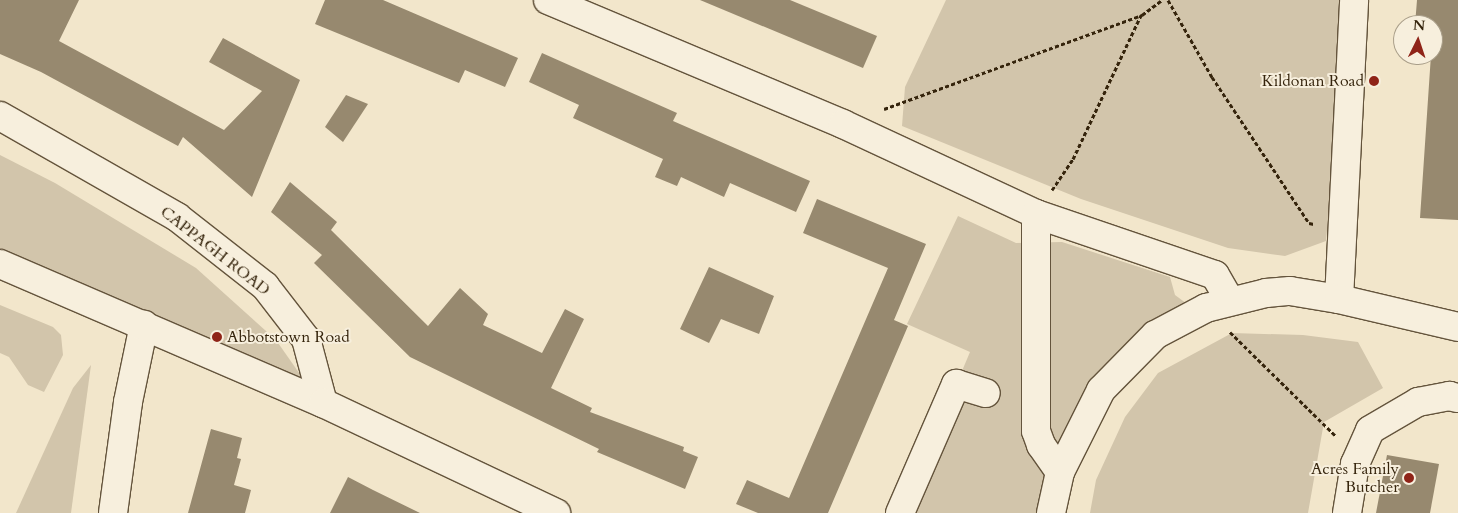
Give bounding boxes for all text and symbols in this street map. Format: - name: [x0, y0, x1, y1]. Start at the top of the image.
- north arrow: [1393, 15, 1443, 65]
- text: N: [1412, 16, 1426, 35]
- place label: Kildonan Road: [1262, 71, 1364, 91]
- marker: Kildonan Road: [1368, 75, 1380, 87]
- street label: CAPPAGH ROAD: [156, 202, 274, 300]
- place label: Abbotstown Road: [227, 327, 350, 347]
- marker: Abbotstown Road: [211, 331, 223, 343]
- place label: Acres Family Butcher: [1311, 459, 1399, 497]
- marker: Acres Family Butcher: [1403, 472, 1415, 484]

